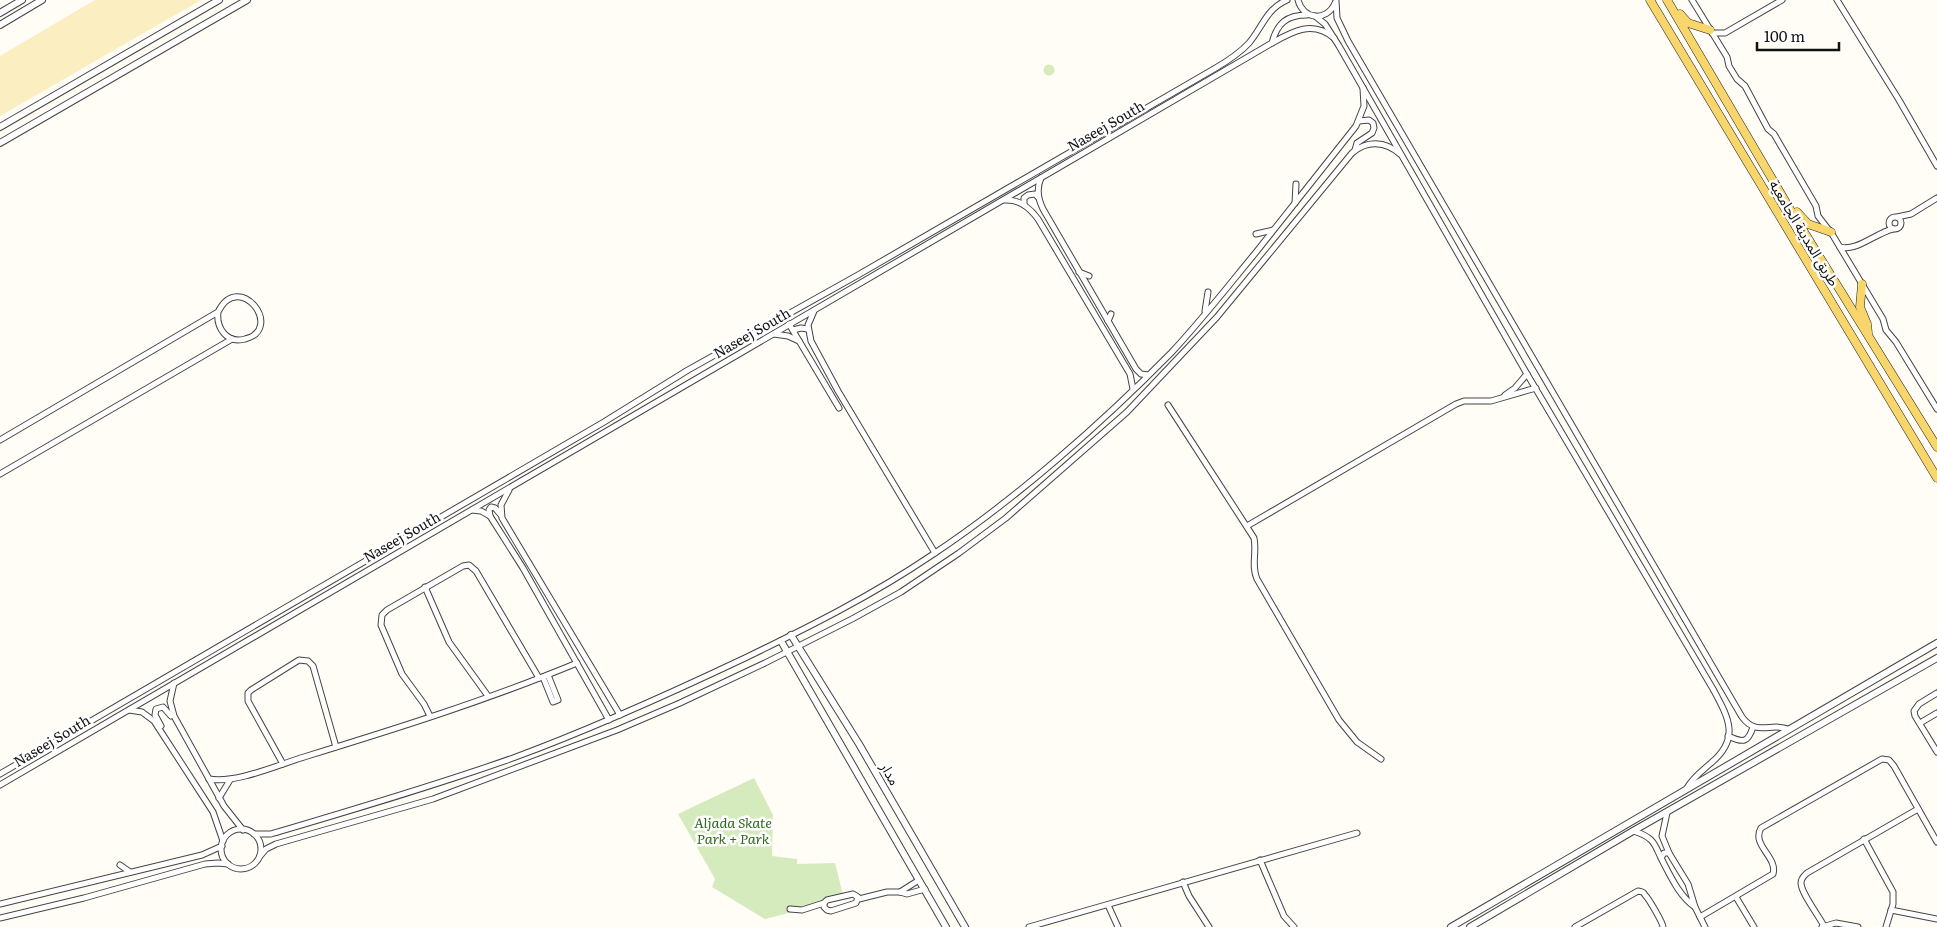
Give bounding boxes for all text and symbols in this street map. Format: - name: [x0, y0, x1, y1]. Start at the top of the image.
- scale bar: [1757, 20, 1840, 52]
- text: 100 m: [1764, 24, 1805, 47]
- street label: Naseej South: [1063, 95, 1148, 155]
- street label: طريق المدينة الجامعية: [1764, 176, 1844, 290]
- street label: Naseej South: [709, 302, 794, 362]
- street label: Naseej South: [359, 506, 444, 566]
- street label: Naseej South: [9, 709, 94, 771]
- street label: مدار: [876, 758, 905, 789]
- park label: Aljada Skate Park + Park: [694, 812, 772, 848]

